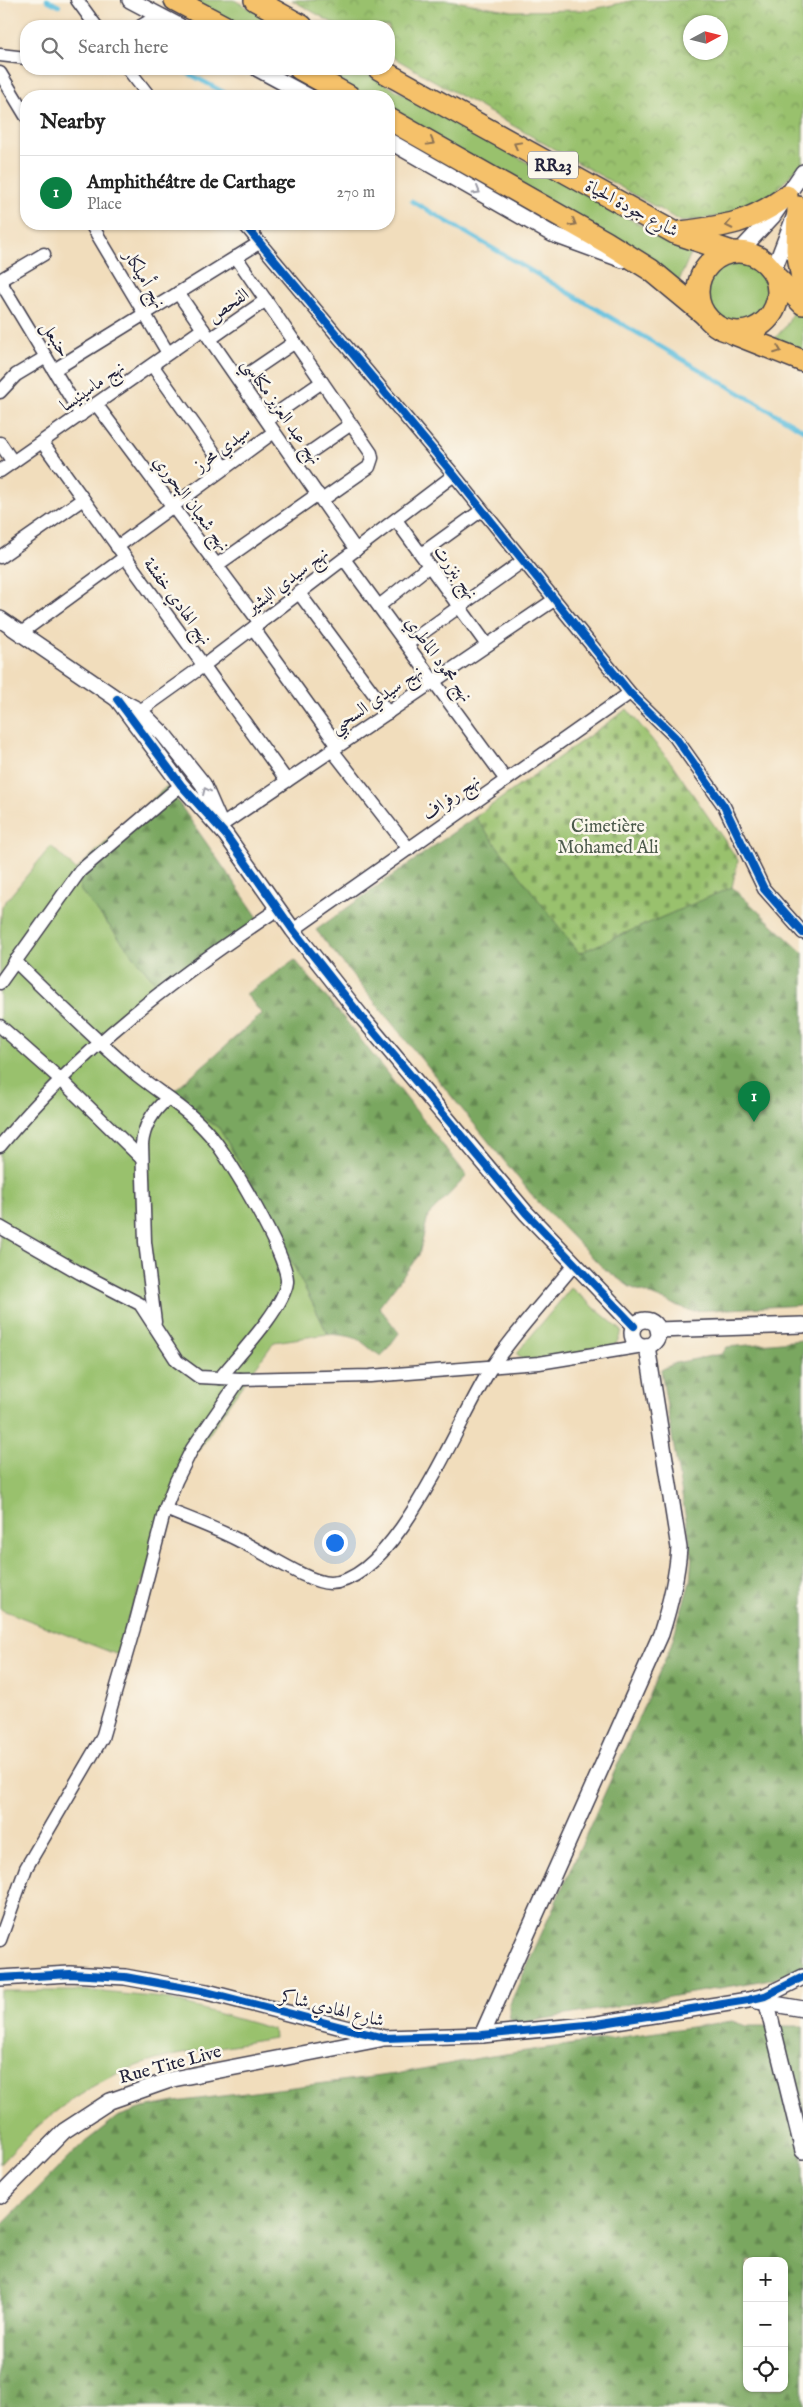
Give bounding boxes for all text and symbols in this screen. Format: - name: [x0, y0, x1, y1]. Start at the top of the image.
- north arrow: [683, 15, 728, 60]
- search box: [20, 20, 395, 75]
- icon: search: [38, 34, 66, 62]
- text: Search here: [78, 36, 169, 60]
- text: Nearby: [40, 109, 105, 136]
- one-way arrow: [426, 136, 435, 146]
- one-way arrow: [513, 141, 522, 151]
- road number: RR23: [528, 152, 578, 178]
- text: Amphithéâtre de Carthage: [87, 171, 295, 195]
- street label: شارع جودة الحياة: [580, 175, 682, 245]
- text: 1: [53, 183, 59, 203]
- text: 270 m: [336, 183, 375, 203]
- one-way arrow: [471, 185, 480, 195]
- text: Place: [87, 195, 122, 215]
- one-way arrow: [567, 216, 576, 226]
- one-way arrow: [724, 219, 733, 230]
- street label: نهج أميلكار: [114, 243, 173, 315]
- street label: الفحص: [203, 284, 254, 329]
- street label: حنبعل: [35, 317, 75, 362]
- one-way arrow: [773, 344, 782, 354]
- street label: نهج عبد العزيز مكناسي: [232, 354, 326, 472]
- street label: نهج ماسينيسا: [56, 357, 131, 420]
- street label: سيدي محرز: [188, 421, 257, 480]
- street label: نهج شعبان البحوري: [145, 451, 234, 558]
- street label: نهج بنزرت: [425, 541, 482, 607]
- street label: نهج سيدي البشير: [241, 543, 335, 623]
- street label: نهج الهادي خفشة: [135, 554, 216, 652]
- street label: نهج محمود الماطري: [396, 612, 477, 709]
- street label: نهج سيدي السحبي: [326, 661, 430, 743]
- street label: نهج رفراف: [419, 770, 487, 829]
- one-way arrow: [201, 787, 212, 796]
- park label: Cimetière Mohamed Ali: [557, 816, 659, 860]
- pin: 1: [738, 1081, 770, 1122]
- your location: [322, 1530, 348, 1556]
- street label: شارع الهادي شاكر: [275, 1985, 386, 2035]
- street label: Rue Tite Live: [117, 2041, 224, 2090]
- map controls: [743, 2257, 788, 2392]
- button: +: [743, 2257, 788, 2302]
- button: −: [743, 2302, 788, 2347]
- button: locate: [743, 2347, 788, 2392]

